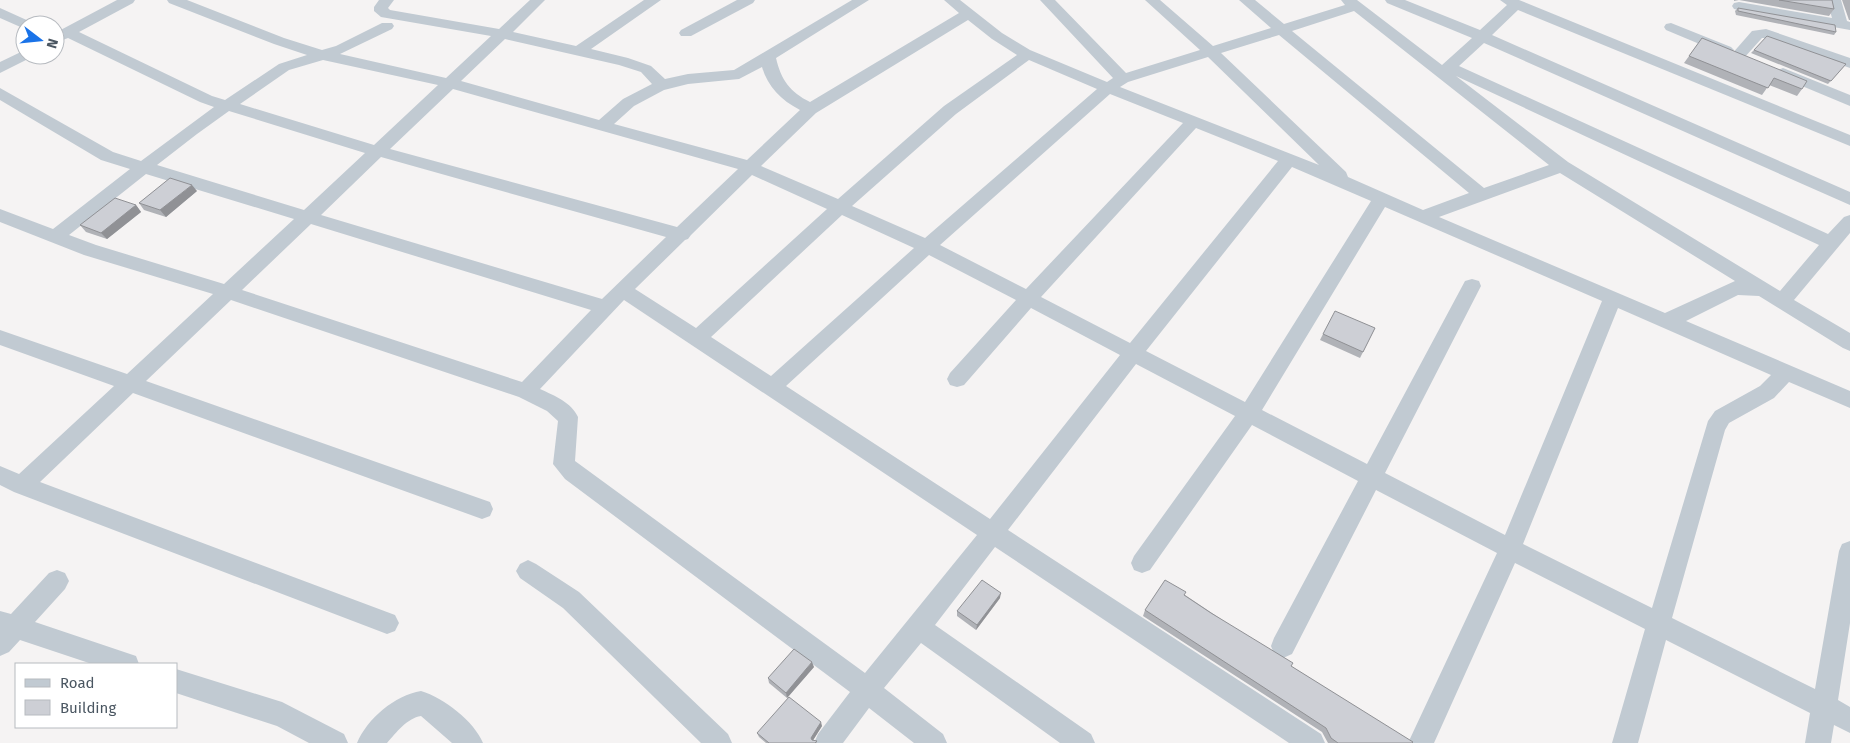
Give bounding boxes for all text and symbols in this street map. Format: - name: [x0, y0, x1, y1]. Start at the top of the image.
- north arrow: [15, 15, 65, 65]
- text: N: [43, 37, 61, 50]
- legend: [15, 663, 178, 728]
- text: Road: [60, 674, 95, 692]
- text: Building: [60, 699, 116, 717]

